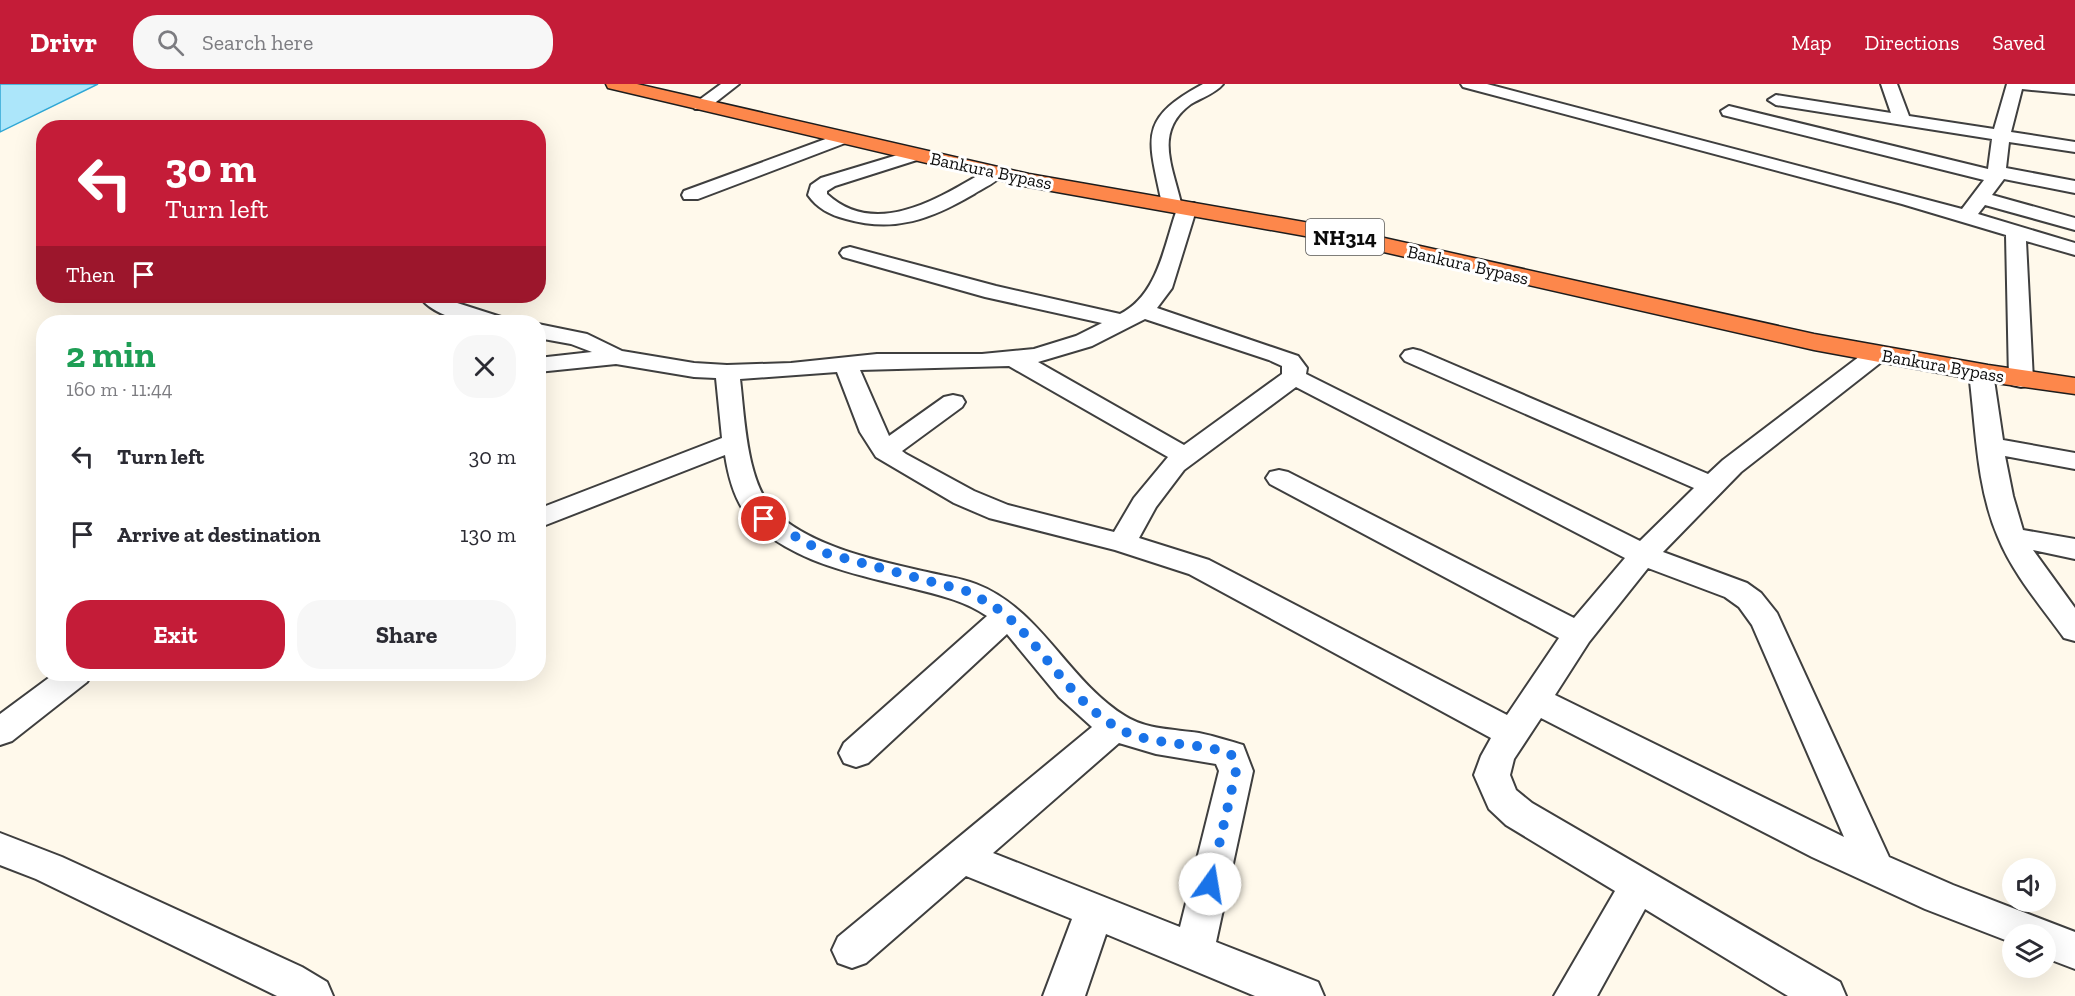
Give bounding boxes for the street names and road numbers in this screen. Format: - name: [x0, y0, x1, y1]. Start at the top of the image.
- street label: Bankura Bypass: [928, 147, 1054, 195]
- road number: NH314: [1306, 219, 1384, 255]
- street label: Bankura Bypass: [1405, 240, 1531, 290]
- street label: Bankura Bypass: [1880, 344, 2006, 388]

